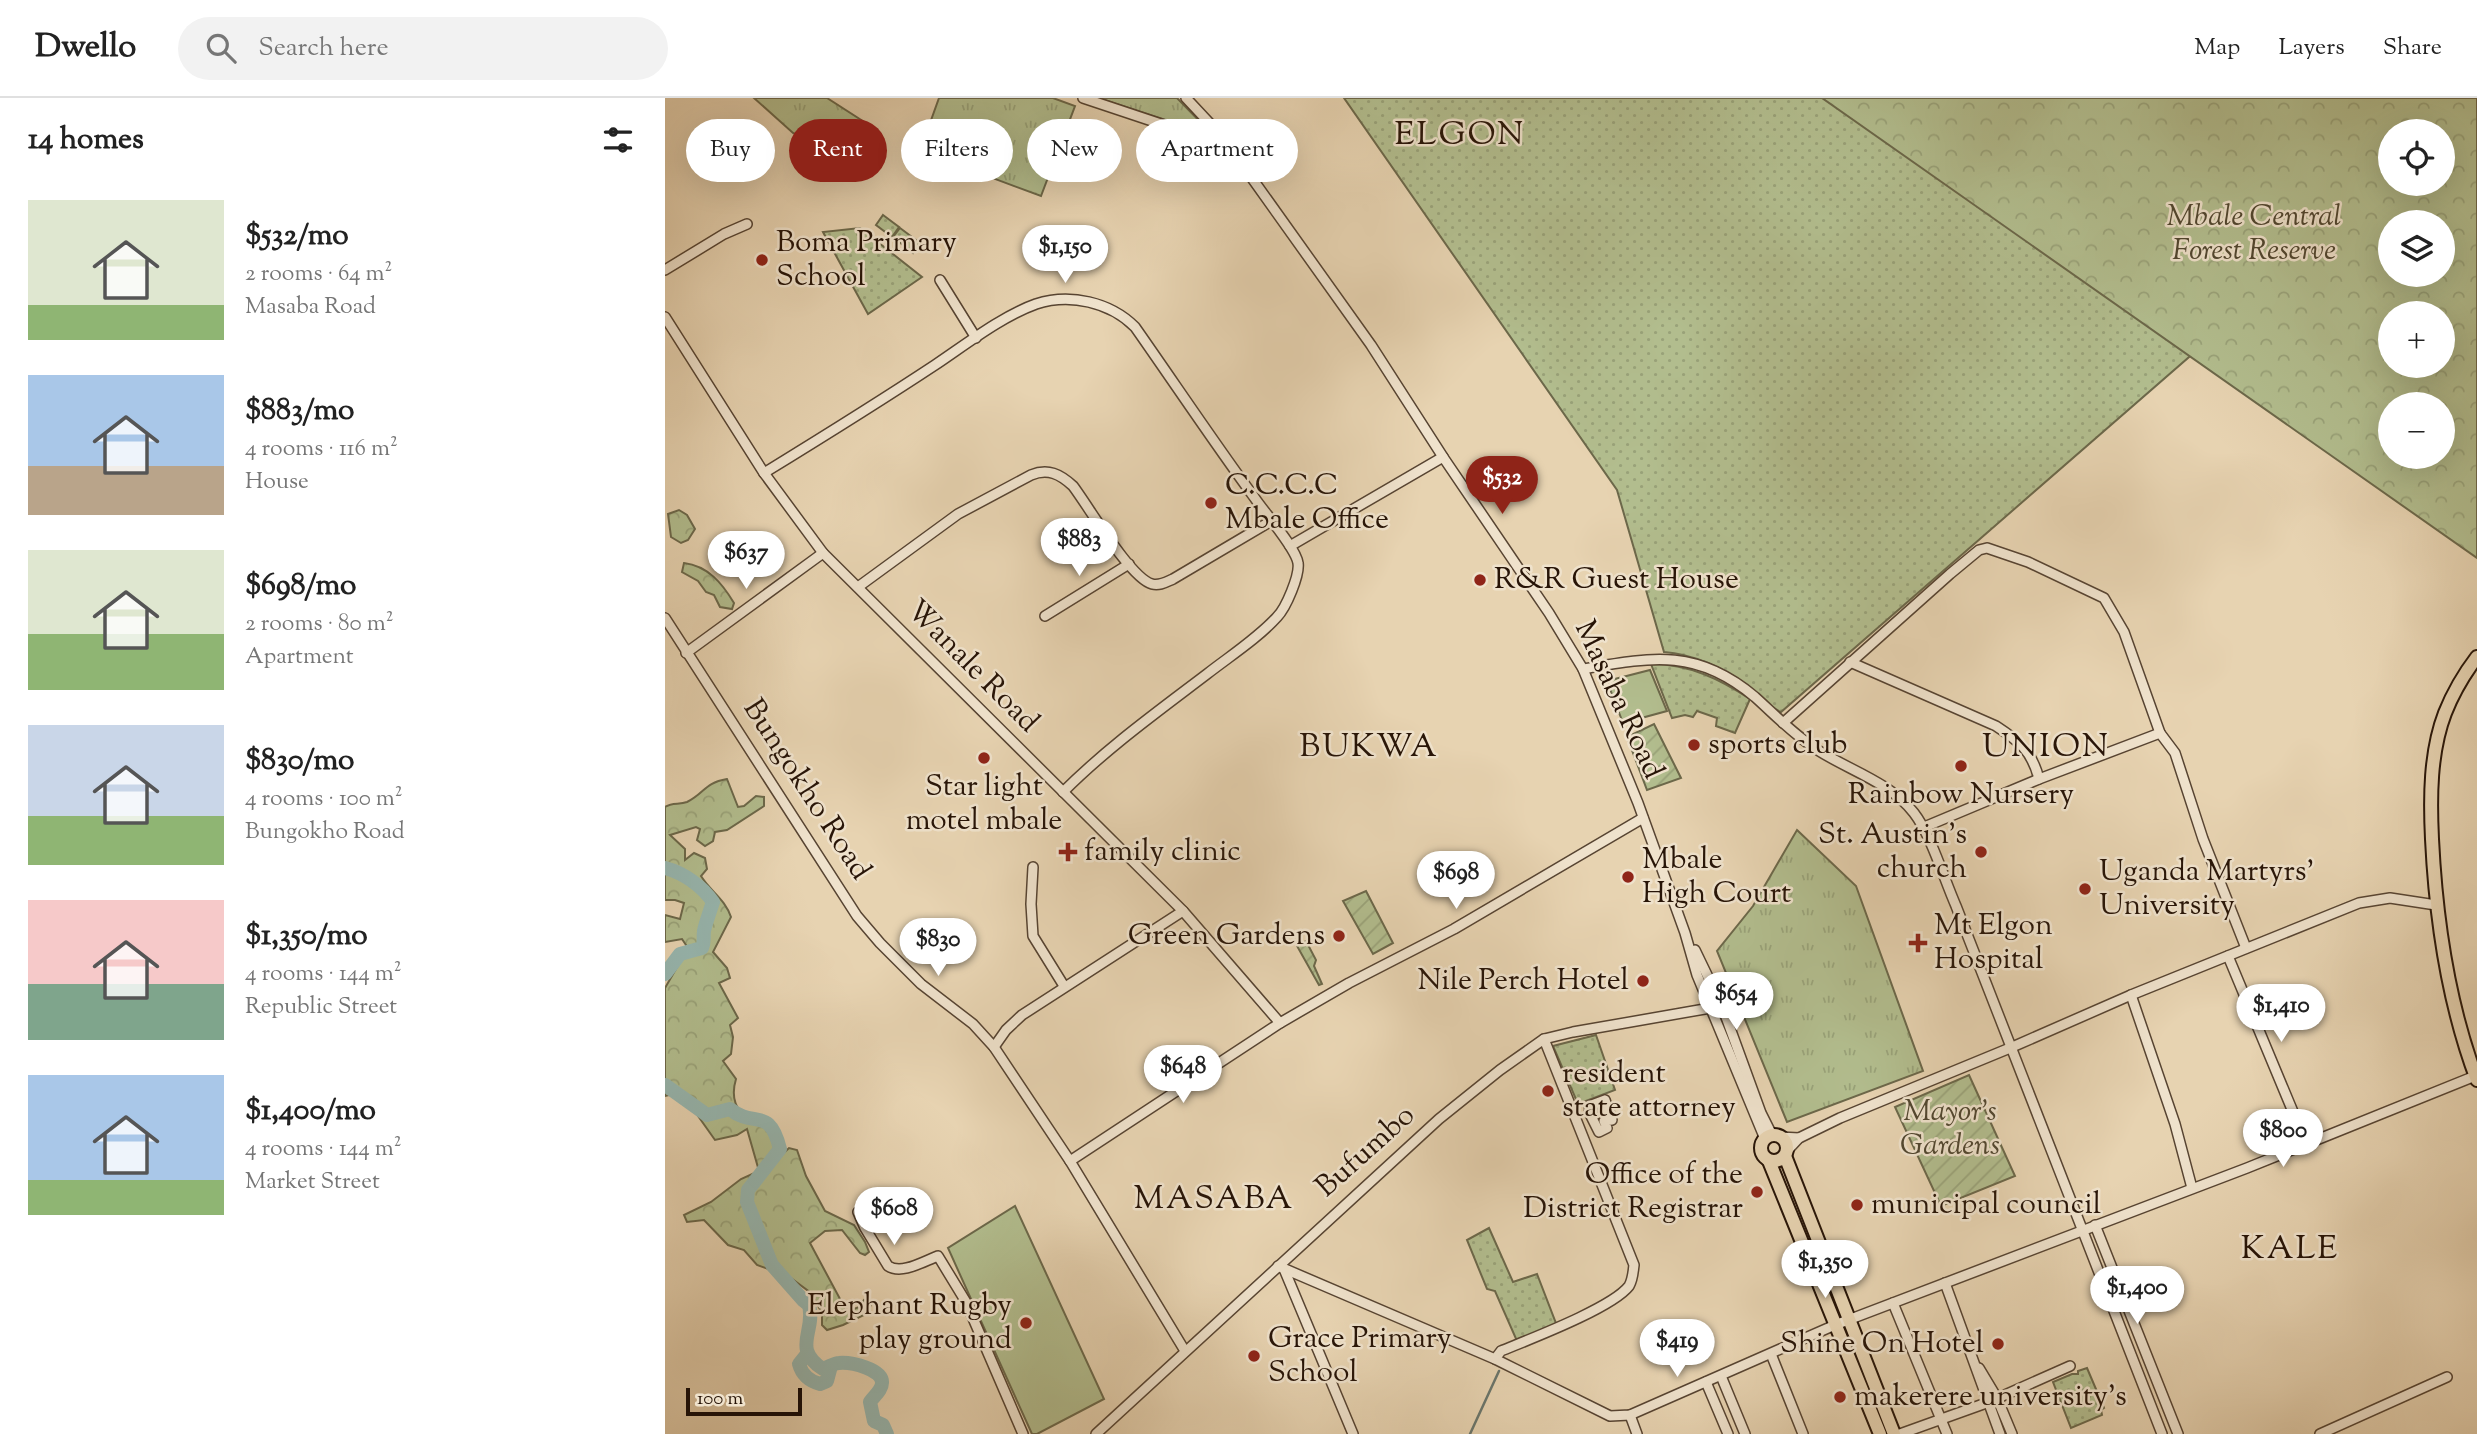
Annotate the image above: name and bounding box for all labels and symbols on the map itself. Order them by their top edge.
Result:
district label: ELGON [1395,112,1525,160]
park label: Mbale Central Forest Reserve [2167,196,2341,273]
place label: Boma Primary School [776,222,957,299]
pin: $1,150 [1008,226,1122,285]
marker: Boma Primary School [754,252,770,268]
pin: $532 [1461,456,1543,516]
place label: C.C.C.C Mbale Office [1225,465,1389,542]
marker: C.C.C.C Mbale Office [1203,495,1219,511]
pin: $883 [1038,518,1120,578]
pin: $637 [705,532,787,591]
place label: R&R Guest House [1494,559,1739,602]
marker: R&R Guest House [1472,572,1488,588]
street label: Wanale Road [896,591,1048,743]
street label: Masaba Road [1562,614,1674,787]
street label: Bungokho Road [731,691,881,889]
district label: BUKWA [1299,724,1439,772]
place label: sports club [1708,724,1847,767]
district label: UNION [1982,724,2110,772]
marker: sports club [1686,737,1702,753]
marker: Star light motel mbale [976,750,992,766]
marker: Rainbow Nursery [1953,758,1969,774]
place label: Star light motel mbale [906,766,1062,843]
place label: Rainbow Nursery [1848,774,2074,817]
place label: St. Austin's church [1818,814,1967,891]
place label: family clinic [1084,831,1241,874]
place label: Mbale High Court [1642,839,1791,916]
marker: family clinic [1058,842,1078,862]
marker: St. Austin's church [1973,844,1989,860]
place label: Uganda Martyrs' University [2099,851,2314,928]
pin: $698 [1415,852,1497,911]
marker: Mbale High Court [1620,869,1636,885]
marker: Uganda Martyrs' University [2077,881,2093,897]
place label: Mt Elgon Hospital [1934,905,2053,982]
place label: Green Gardens [1128,915,1325,958]
pin: $830 [897,918,979,978]
marker: Green Gardens [1331,928,1347,944]
marker: Mt Elgon Hospital [1908,933,1928,953]
place label: Nile Perch Hotel [1418,960,1629,1003]
pin: $654 [1695,972,1777,1032]
marker: Nile Perch Hotel [1635,973,1651,989]
pin: $1,410 [2224,984,2338,1044]
pin: $648 [1142,1046,1224,1105]
place label: resident state attorney [1562,1053,1736,1130]
marker: resident state attorney [1540,1083,1556,1099]
park label: Mayor's Gardens [1900,1091,2000,1168]
street label: Bufumbo [1307,1095,1425,1209]
pin: $800 [2242,1110,2324,1169]
place label: Office of the District Registrar [1523,1154,1743,1231]
district label: MASABA [1134,1176,1294,1224]
marker: Office of the District Registrar [1749,1184,1765,1200]
place label: municipal council [1871,1184,2101,1227]
pin: $608 [853,1188,935,1247]
marker: municipal council [1849,1197,1865,1213]
district label: KALE [2241,1226,2339,1274]
pin: $1,350 [1768,1240,1882,1300]
pin: $1,400 [2080,1266,2194,1326]
place label: Elephant Rugby play ground [807,1285,1012,1362]
marker: Elephant Rugby play ground [1018,1315,1034,1331]
place label: Grace Primary School [1268,1318,1452,1395]
pin: $419 [1636,1320,1718,1379]
place label: Shine On Hotel [1780,1323,1984,1366]
marker: Shine On Hotel [1990,1336,2006,1352]
marker: Grace Primary School [1246,1348,1262,1364]
place label: makerere university's [1854,1376,2127,1419]
scale bar [686,1385,801,1417]
marker: makerere university's [1832,1389,1848,1405]

